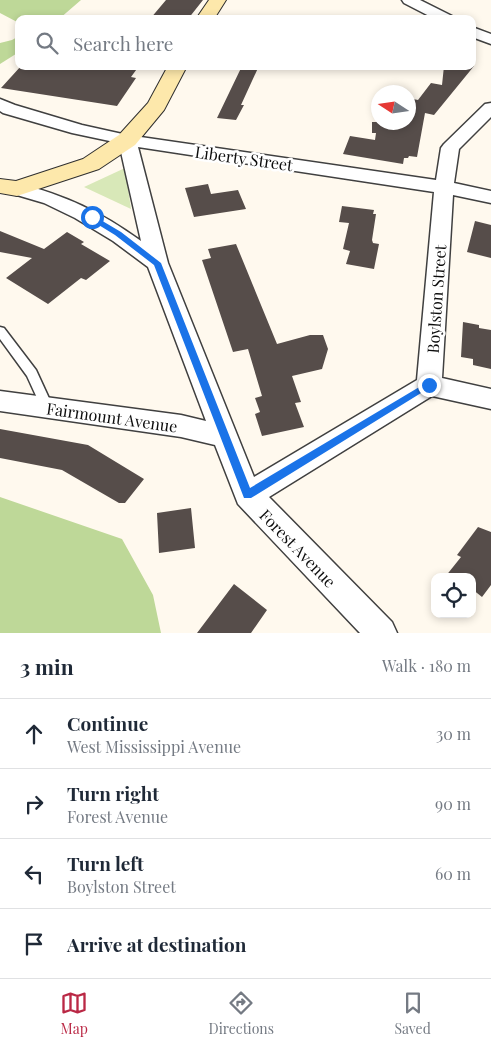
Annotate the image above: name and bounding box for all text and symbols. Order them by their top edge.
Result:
search box [15,15,476,70]
icon: search [33,29,61,57]
text: Search here [73,30,173,56]
north arrow [371,85,416,130]
street label: Liberty Street [194,141,295,175]
route start [81,206,104,229]
street label: Boylston Street [422,244,450,354]
route end [418,374,441,397]
street label: Fairmount Avenue [45,397,179,437]
street label: Forest Avenue [255,504,341,592]
map controls [431,573,476,618]
button: locate [431,573,476,618]
text: 3 min [20,652,74,680]
text: Walk · 180 m [382,655,471,676]
text: Continue [67,710,148,736]
icon: ahead [20,720,48,748]
text: 30 m [436,723,471,744]
text: West Mississippi Avenue [67,736,241,757]
text: Turn right [67,780,159,806]
icon: right [20,790,48,818]
text: 90 m [435,793,471,814]
text: Forest Avenue [67,806,168,827]
text: Turn left [67,850,144,876]
icon: left [20,860,48,888]
text: 60 m [435,863,471,884]
text: Boylston Street [67,876,176,897]
icon: arrive [20,930,48,958]
text: Arrive at destination [67,931,247,957]
tab: Map [60,989,88,1038]
tab: Directions [209,989,274,1038]
tab: Saved [394,989,431,1038]

